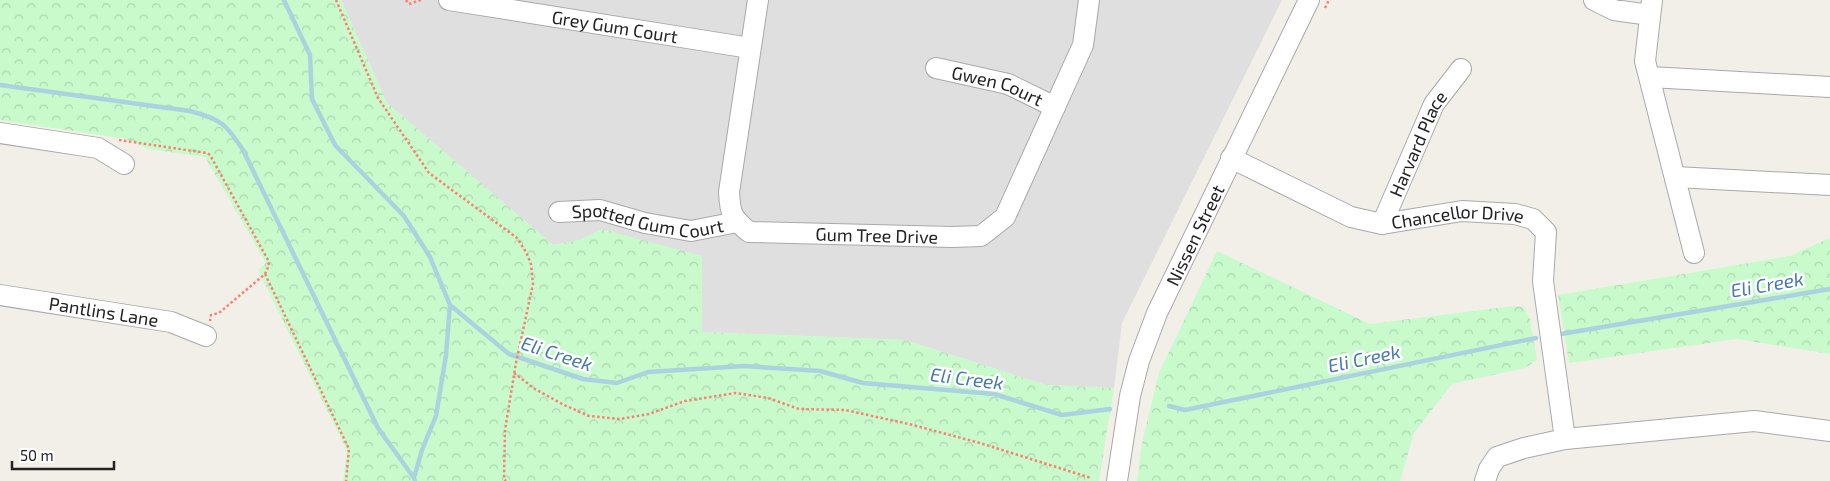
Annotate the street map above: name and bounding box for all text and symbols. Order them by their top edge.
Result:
street label: Grey Gum Court [550,6,680,47]
street label: Gwen Court [950,61,1047,111]
street label: Harvard Place [1384,86,1451,200]
street label: Nissen Street [1161,181,1229,289]
street label: Spotted Gum Court [571,199,725,242]
street label: Chancellor Drive [1390,200,1527,233]
street label: Gum Tree Drive [815,223,938,248]
water label: Eli Creek [1729,266,1805,302]
street label: Pantlins Lane [47,292,160,331]
water label: Eli Creek [518,331,596,375]
water label: Eli Creek [1326,339,1402,377]
water label: Eli Creek [929,362,1005,394]
scale bar [12,438,115,470]
text: 50 m [20,446,54,464]

